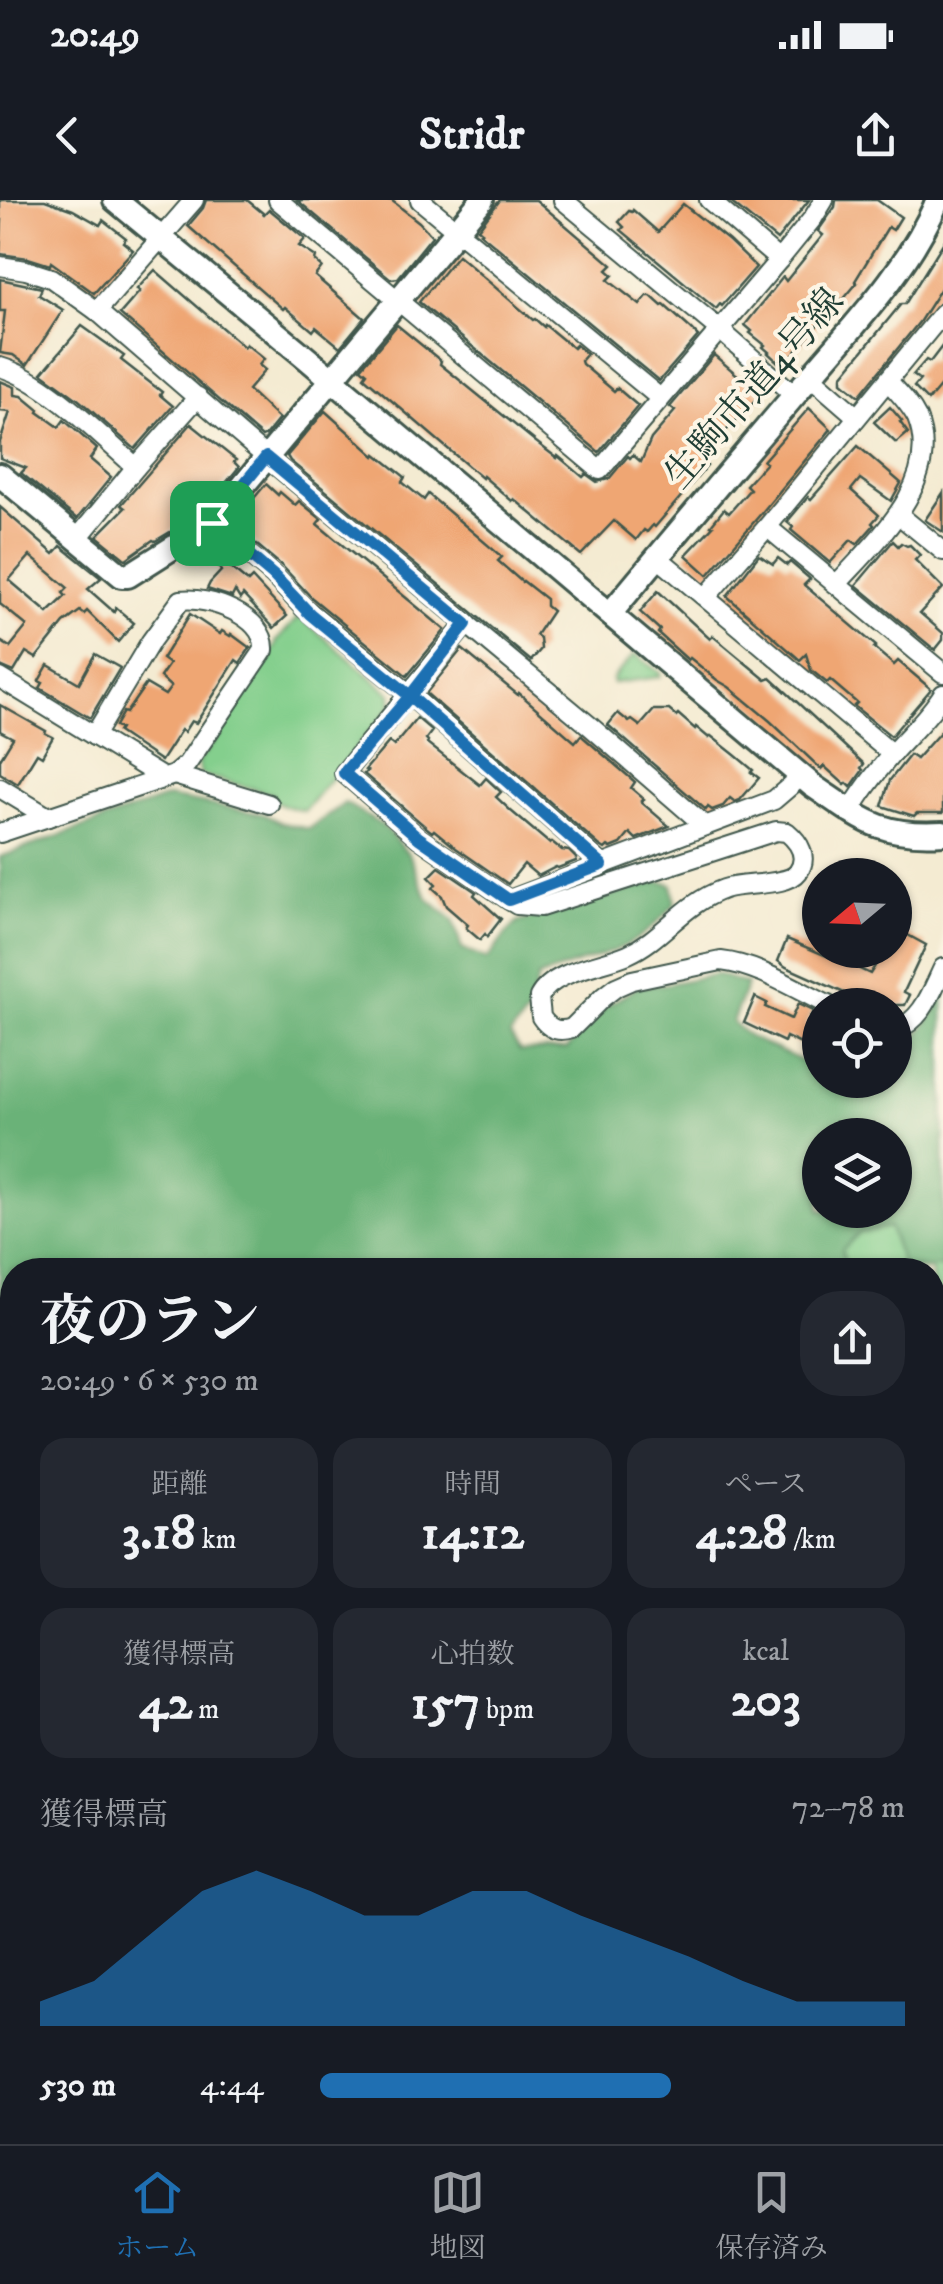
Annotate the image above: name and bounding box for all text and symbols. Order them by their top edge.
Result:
text: 20:49 [50,11,140,59]
text: Stridr [419,107,524,163]
icon: back [40,108,95,163]
icon: share [848,108,903,163]
street label: 生駒市道4号線 [655,279,855,499]
pin [170,481,255,566]
icon: arrive [185,496,240,551]
north arrow [802,858,912,968]
map controls [802,858,912,1228]
button: locate [802,988,912,1098]
button: layers [802,1118,912,1228]
text: 夜のラン [40,1289,260,1358]
button: share [800,1291,905,1396]
text: 20:49 · 6 × 530 m [40,1361,259,1401]
text: 距離 [151,1467,207,1502]
text: 時間 [444,1467,501,1502]
text: ペース [725,1467,807,1502]
text: 3.18 [122,1502,196,1565]
text: 14:12 [421,1502,524,1565]
text: 4:28 [696,1502,787,1565]
text: km [196,1522,237,1557]
text: /km [787,1522,836,1557]
text: kcal [743,1634,789,1669]
text: 獲得標高 [123,1637,235,1672]
text: 心拍数 [430,1637,515,1672]
text: 203 [731,1669,801,1732]
text: 42 [139,1672,192,1735]
text: 157 [411,1672,480,1735]
text: m [192,1692,219,1727]
text: bpm [480,1692,534,1727]
text: 72–78 m [792,1788,905,1828]
text: 獲得標高 [40,1796,168,1836]
text: 530 m [40,2066,116,2106]
text: 4:44 [200,2066,264,2106]
tab: ホーム [115,2165,199,2266]
tab: 地図 [429,2165,486,2266]
tab: 保存済み [716,2165,828,2266]

